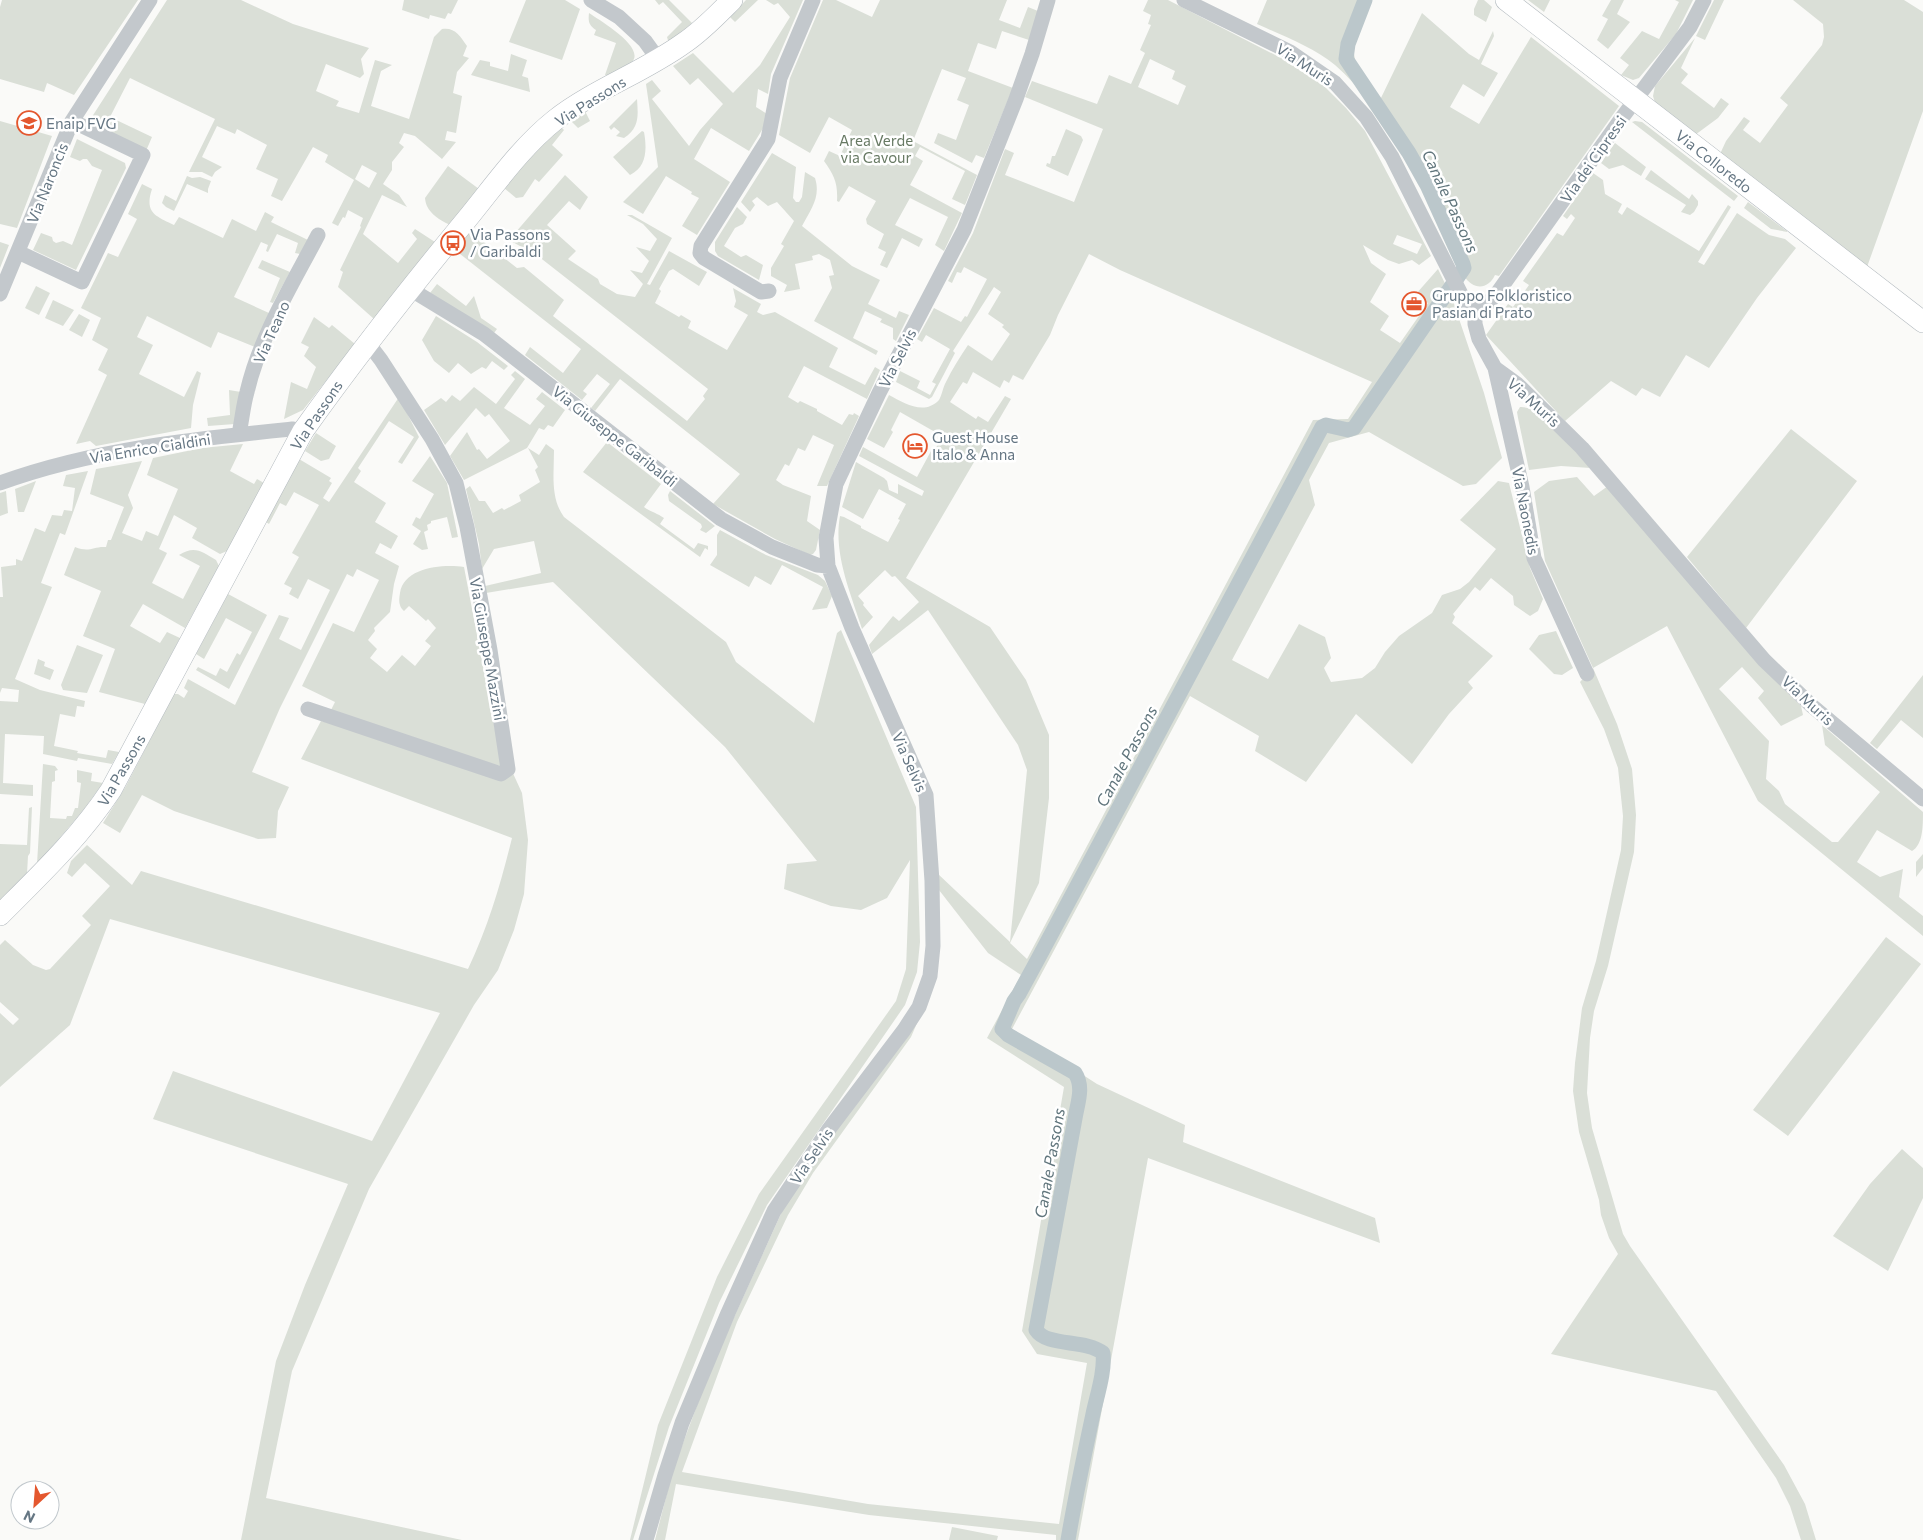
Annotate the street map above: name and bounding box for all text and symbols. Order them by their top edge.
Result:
street label: Via Muris [1273,39,1337,89]
street label: Via Passons [551,72,629,130]
school or university icon: Enaip FVG [16,110,42,136]
street label: Via dei Cipressi [1556,112,1630,206]
place label: Enaip FVG [46,114,117,132]
street label: Via Colloredo [1672,126,1756,196]
park label: Area Verde via Cavour [839,131,913,166]
street label: Via Naroncis [23,140,71,226]
water label: Canale Passons [1419,147,1483,255]
place label: Via Passons / Garibaldi [470,225,550,260]
bus stop icon: Via Passons / Garibaldi [440,230,466,256]
place label: Gruppo Folkloristico Pasian di Prato [1432,286,1572,321]
office icon: Gruppo Folkloristico Pasian di Prato [1401,291,1427,317]
street label: Via Teano [249,298,293,366]
street label: Via Selvis [875,325,920,390]
street label: Via Muris [1504,374,1564,430]
street label: Via Passons [286,377,346,453]
street label: Via Giuseppe Garibaldi [549,382,681,490]
place label: Guest House Italo & Anna [932,428,1018,463]
street label: Via Enrico Cialdini [88,430,212,466]
hotel icon: Guest House Italo & Anna [902,433,928,459]
street label: Via Naonedis [1509,466,1543,556]
street label: Via Giuseppe Mazzini [467,576,509,722]
street label: Via Muris [1778,672,1838,729]
water label: Canale Passons [1091,702,1161,810]
street label: Via Selvis [889,729,931,795]
street label: Via Passons [93,731,149,809]
water label: Canale Passons [1030,1107,1068,1219]
street label: Via Selvis [786,1124,836,1187]
north arrow [10,1480,60,1530]
text: N [21,1507,38,1527]

